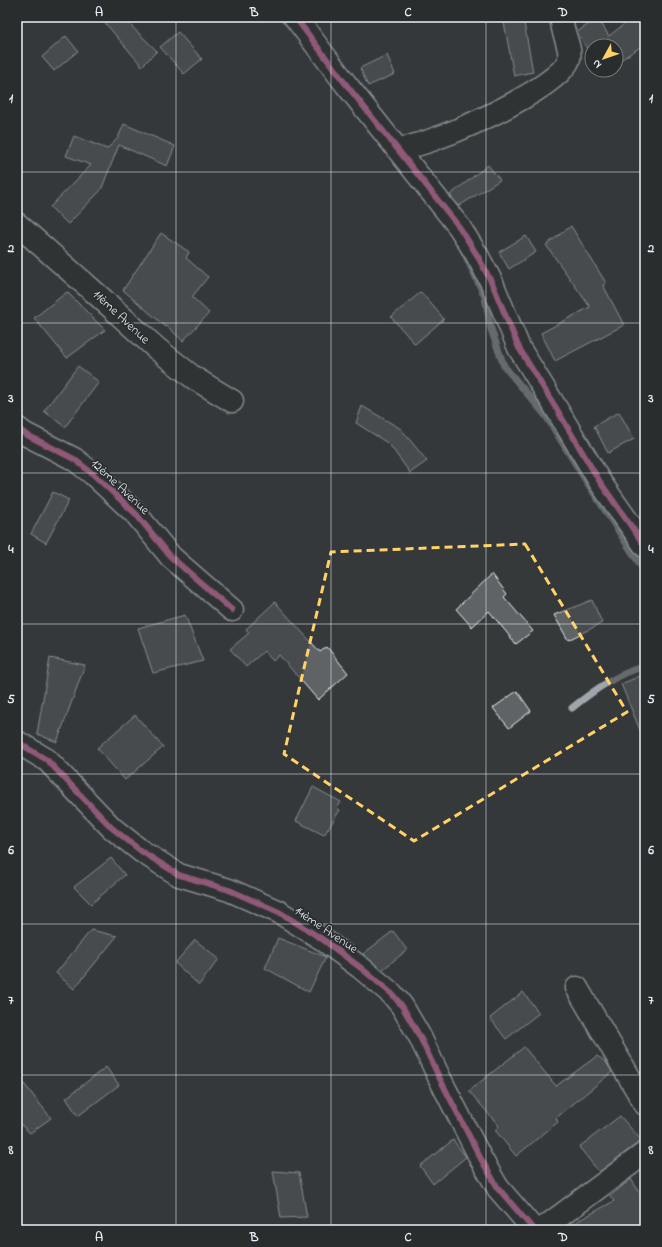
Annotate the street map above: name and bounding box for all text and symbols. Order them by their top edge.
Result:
text: A [95,3,103,22]
text: B [249,3,259,22]
text: C [404,3,412,22]
text: D [557,3,568,22]
north arrow [584,38,624,78]
text: N [589,56,606,72]
text: 1 [9,89,14,108]
text: 1 [649,89,654,108]
text: 2 [7,239,15,258]
text: 2 [647,239,655,258]
street label: 11ème Avenue [88,285,154,349]
text: 3 [7,389,14,408]
text: 3 [647,389,654,408]
street label: 12ème Avenue [86,455,154,519]
text: 4 [7,540,14,559]
text: 4 [647,540,654,559]
text: 5 [7,690,15,709]
text: 5 [647,690,655,709]
text: 6 [7,841,14,860]
text: 6 [647,841,654,860]
street label: 14ème Avenue [290,902,362,958]
text: 7 [8,991,14,1010]
text: 7 [648,991,654,1010]
text: 8 [8,1141,14,1160]
text: 8 [648,1141,654,1160]
text: A [95,1228,103,1247]
text: B [249,1228,259,1247]
text: C [404,1228,412,1247]
text: D [557,1228,568,1247]

